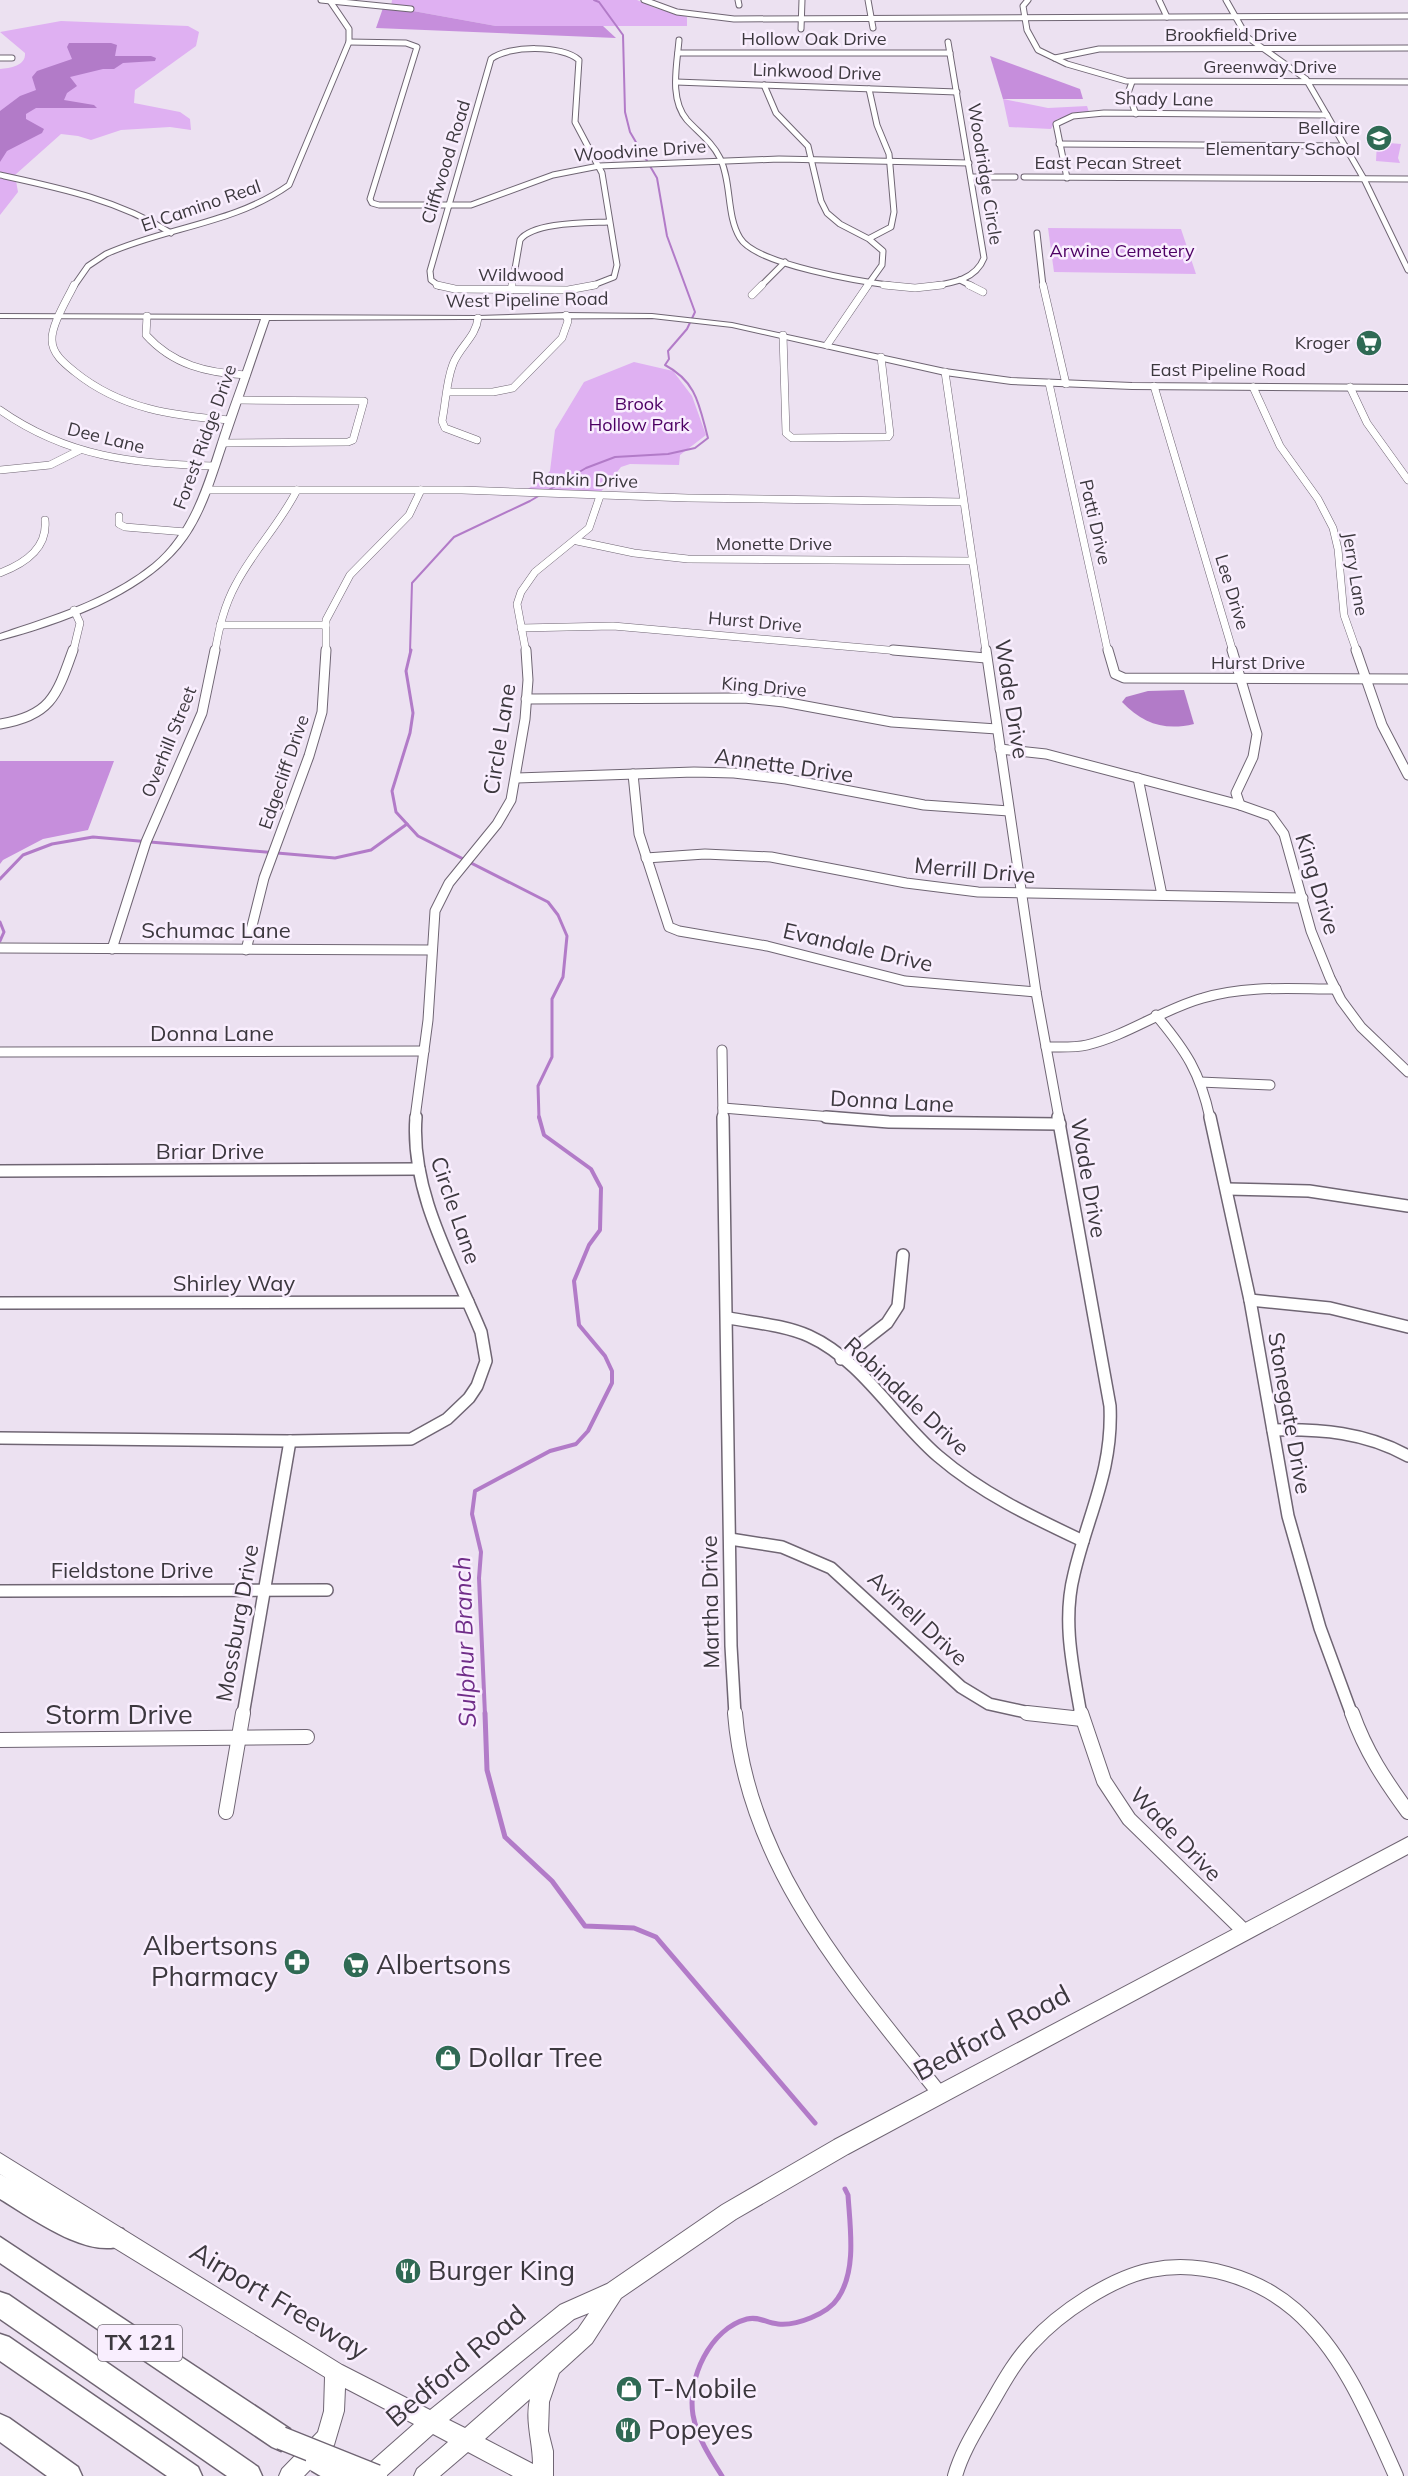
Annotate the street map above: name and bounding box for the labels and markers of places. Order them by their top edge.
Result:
place label: Bellaire Elementary School [1205,116,1360,160]
school or university icon: Bellaire Elementary School [1364,123,1394,153]
supermarket icon: Kroger [1354,328,1384,358]
place label: Kroger [1295,331,1350,354]
place label: Albertsons Pharmacy [143,1928,279,1993]
pharmacy icon: Albertsons Pharmacy [282,1947,312,1977]
place label: Albertsons [376,1947,511,1981]
supermarket icon: Albertsons [341,1950,371,1980]
place label: Dollar Tree [468,2040,603,2074]
shop icon: Dollar Tree [433,2043,463,2073]
place label: Burger King [428,2253,575,2287]
restaurant icon: Burger King [393,2256,423,2286]
place label: T-Mobile [648,2371,757,2405]
shop icon: T-Mobile [614,2374,644,2404]
place label: Popeyes [648,2412,753,2446]
restaurant icon: Popeyes [613,2415,643,2445]

